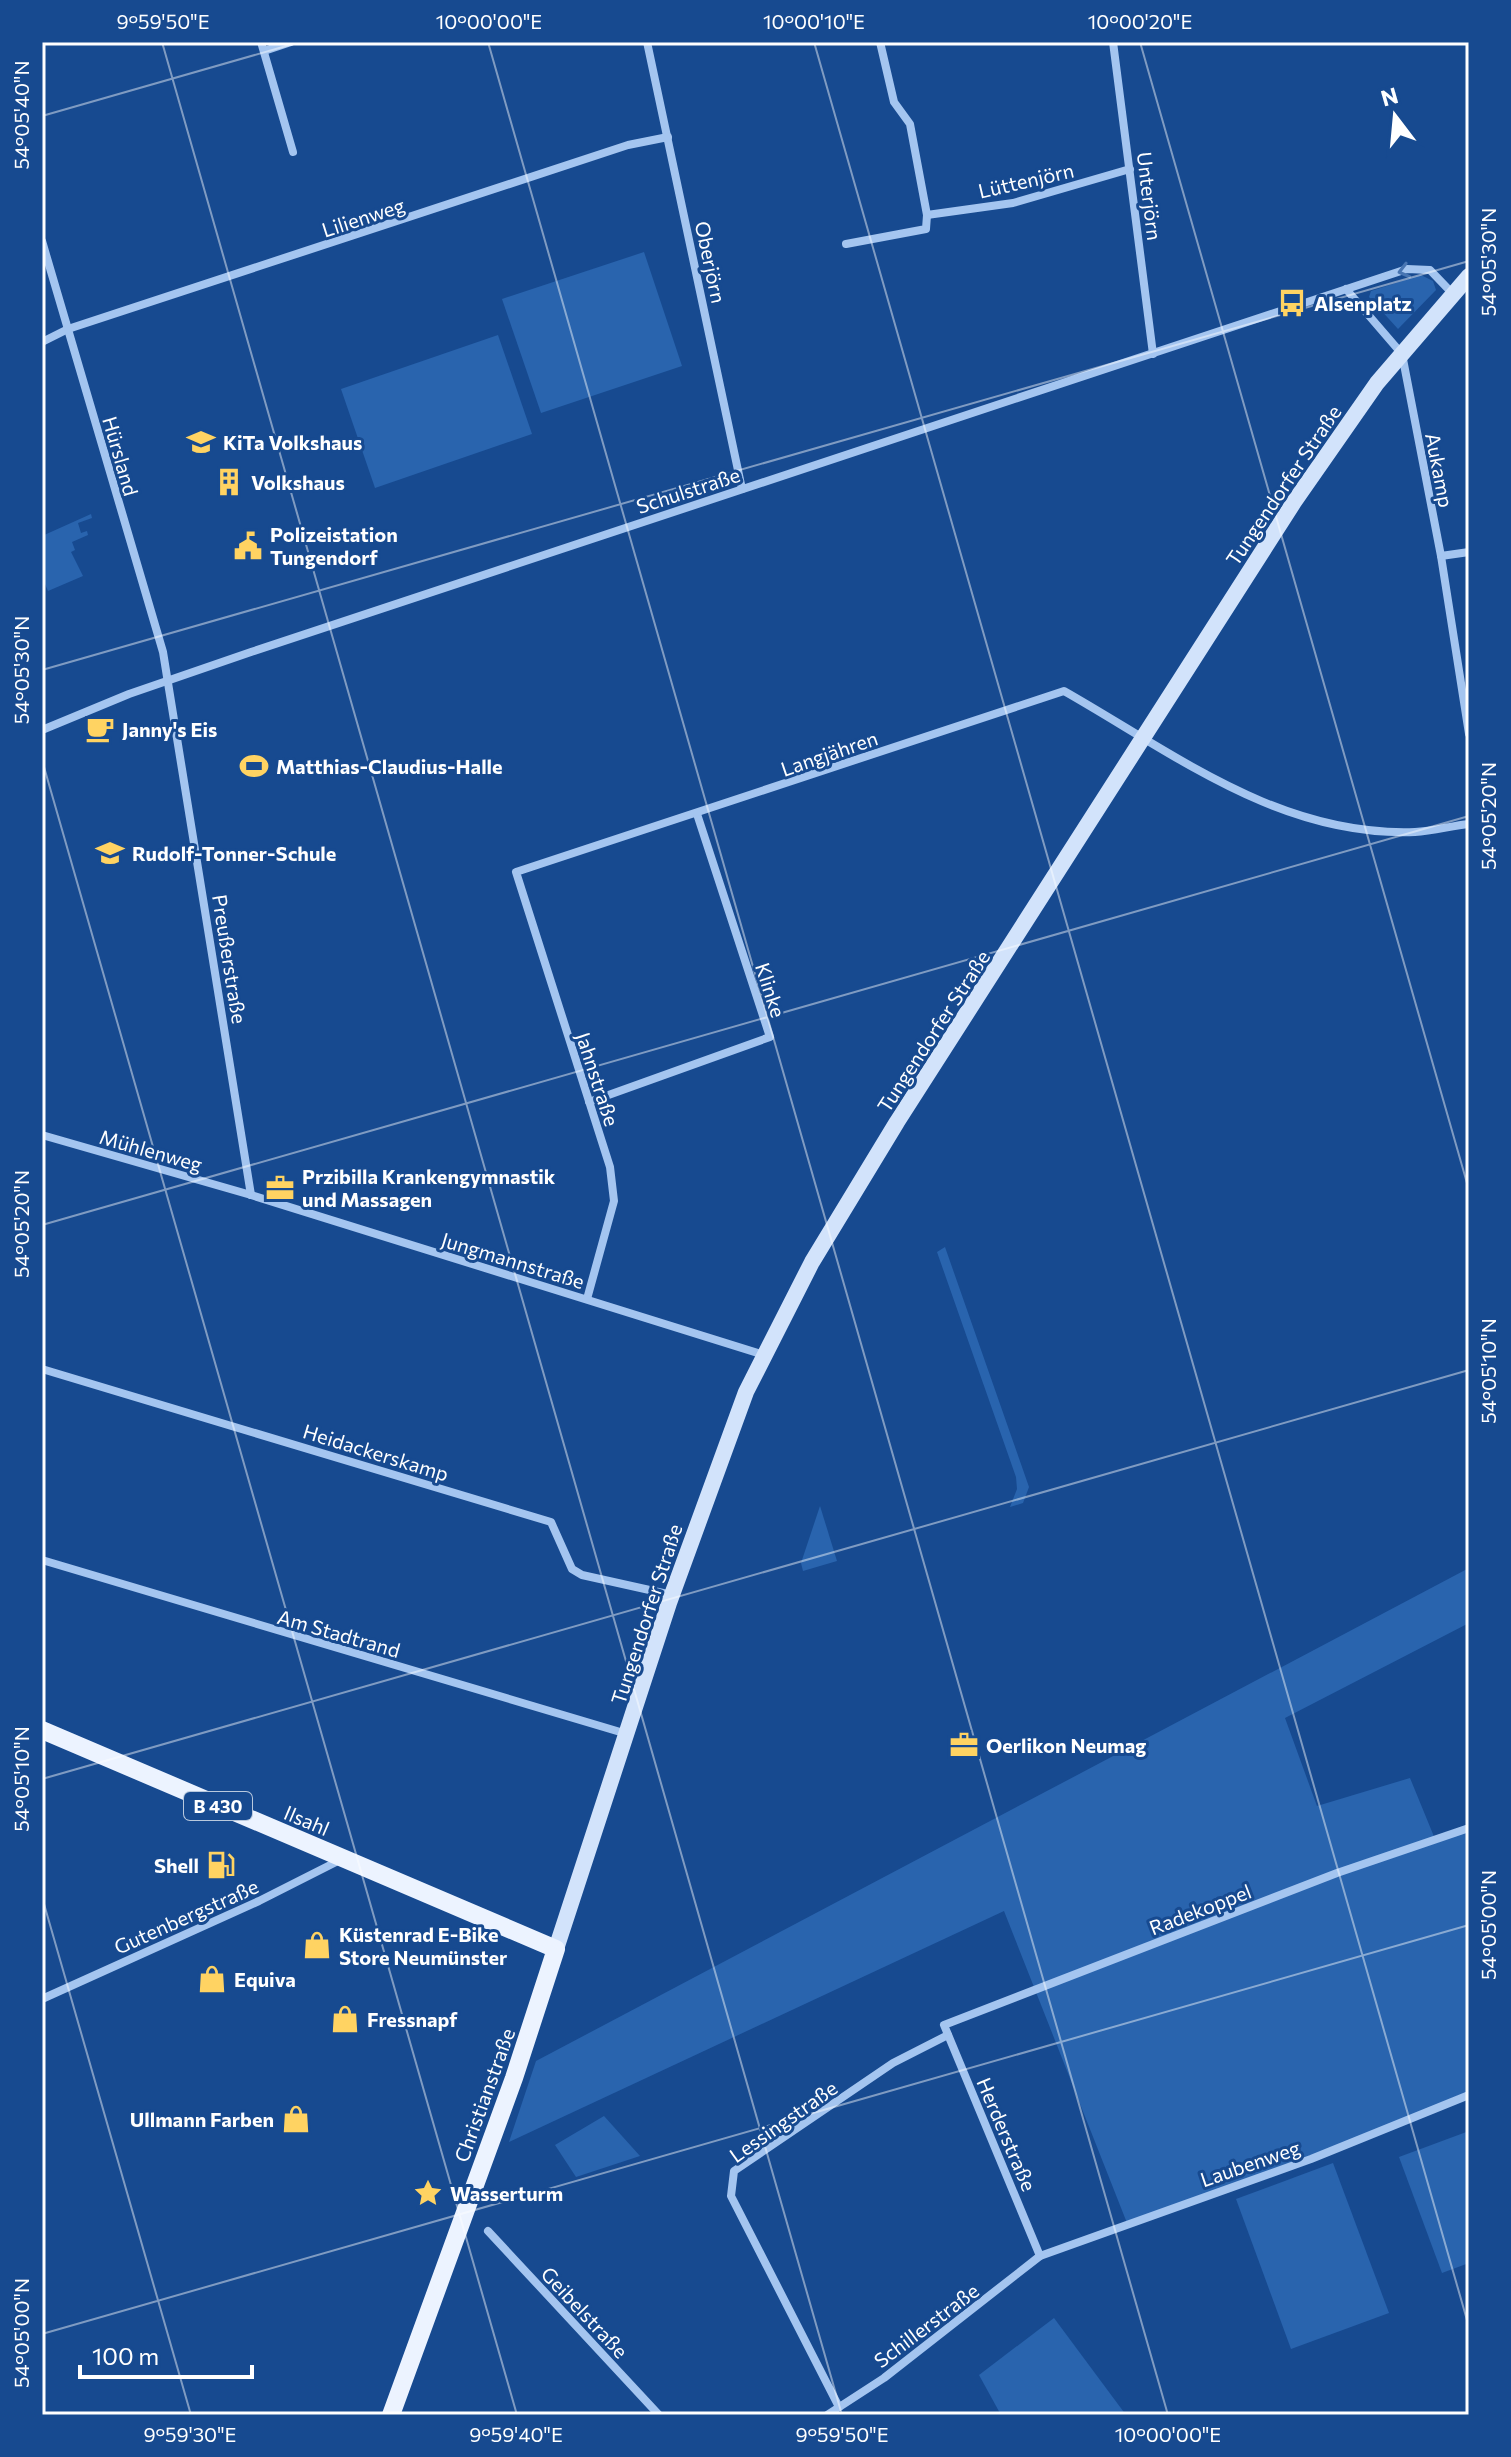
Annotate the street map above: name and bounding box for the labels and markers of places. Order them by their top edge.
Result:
bus stop icon: Alsenplatz [1277,288,1307,318]
place label: Alsenplatz [1314,291,1412,315]
school or university icon: KiTa Volkshaus [186,427,216,457]
place label: KiTa Volkshaus [223,430,362,454]
building icon: Volkshaus [214,467,244,497]
place label: Volkshaus [251,470,345,494]
place label: Polizeistation Tungendorf [270,522,398,569]
public building icon: Polizeistation Tungendorf [233,531,263,561]
cafe icon: Janny's Eis [85,714,115,744]
place label: Janny's Eis [122,717,217,741]
sports icon: Matthias-Claudius-Halle [239,751,269,781]
place label: Matthias-Claudius-Halle [276,754,503,778]
school or university icon: Rudolf-Tonner-Schule [95,838,125,868]
place label: Rudolf-Tonner-Schule [132,841,336,865]
place label: Przibilla Krankengymnastik und Massagen [302,1164,556,1211]
office icon: Przibilla Krankengymnastik und Massagen [265,1173,295,1203]
office icon: Oerlikon Neumag [949,1730,979,1760]
place label: Oerlikon Neumag [986,1733,1146,1757]
fuel station icon: Shell [206,1850,236,1880]
place label: Shell [154,1853,199,1877]
place label: Küstenrad E-Bike Store Neumünster [339,1922,507,1969]
shop icon: Küstenrad E-Bike Store Neumünster [302,1930,332,1960]
shop icon: Equiva [197,1964,227,1994]
place label: Equiva [234,1967,296,1991]
shop icon: Fressnapf [330,2004,360,2034]
place label: Fressnapf [367,2007,458,2031]
shop icon: Ullmann Farben [281,2104,311,2134]
place label: Ullmann Farben [130,2107,274,2131]
place icon: Wasserturm [413,2178,443,2208]
place label: Wasserturm [450,2181,563,2205]

